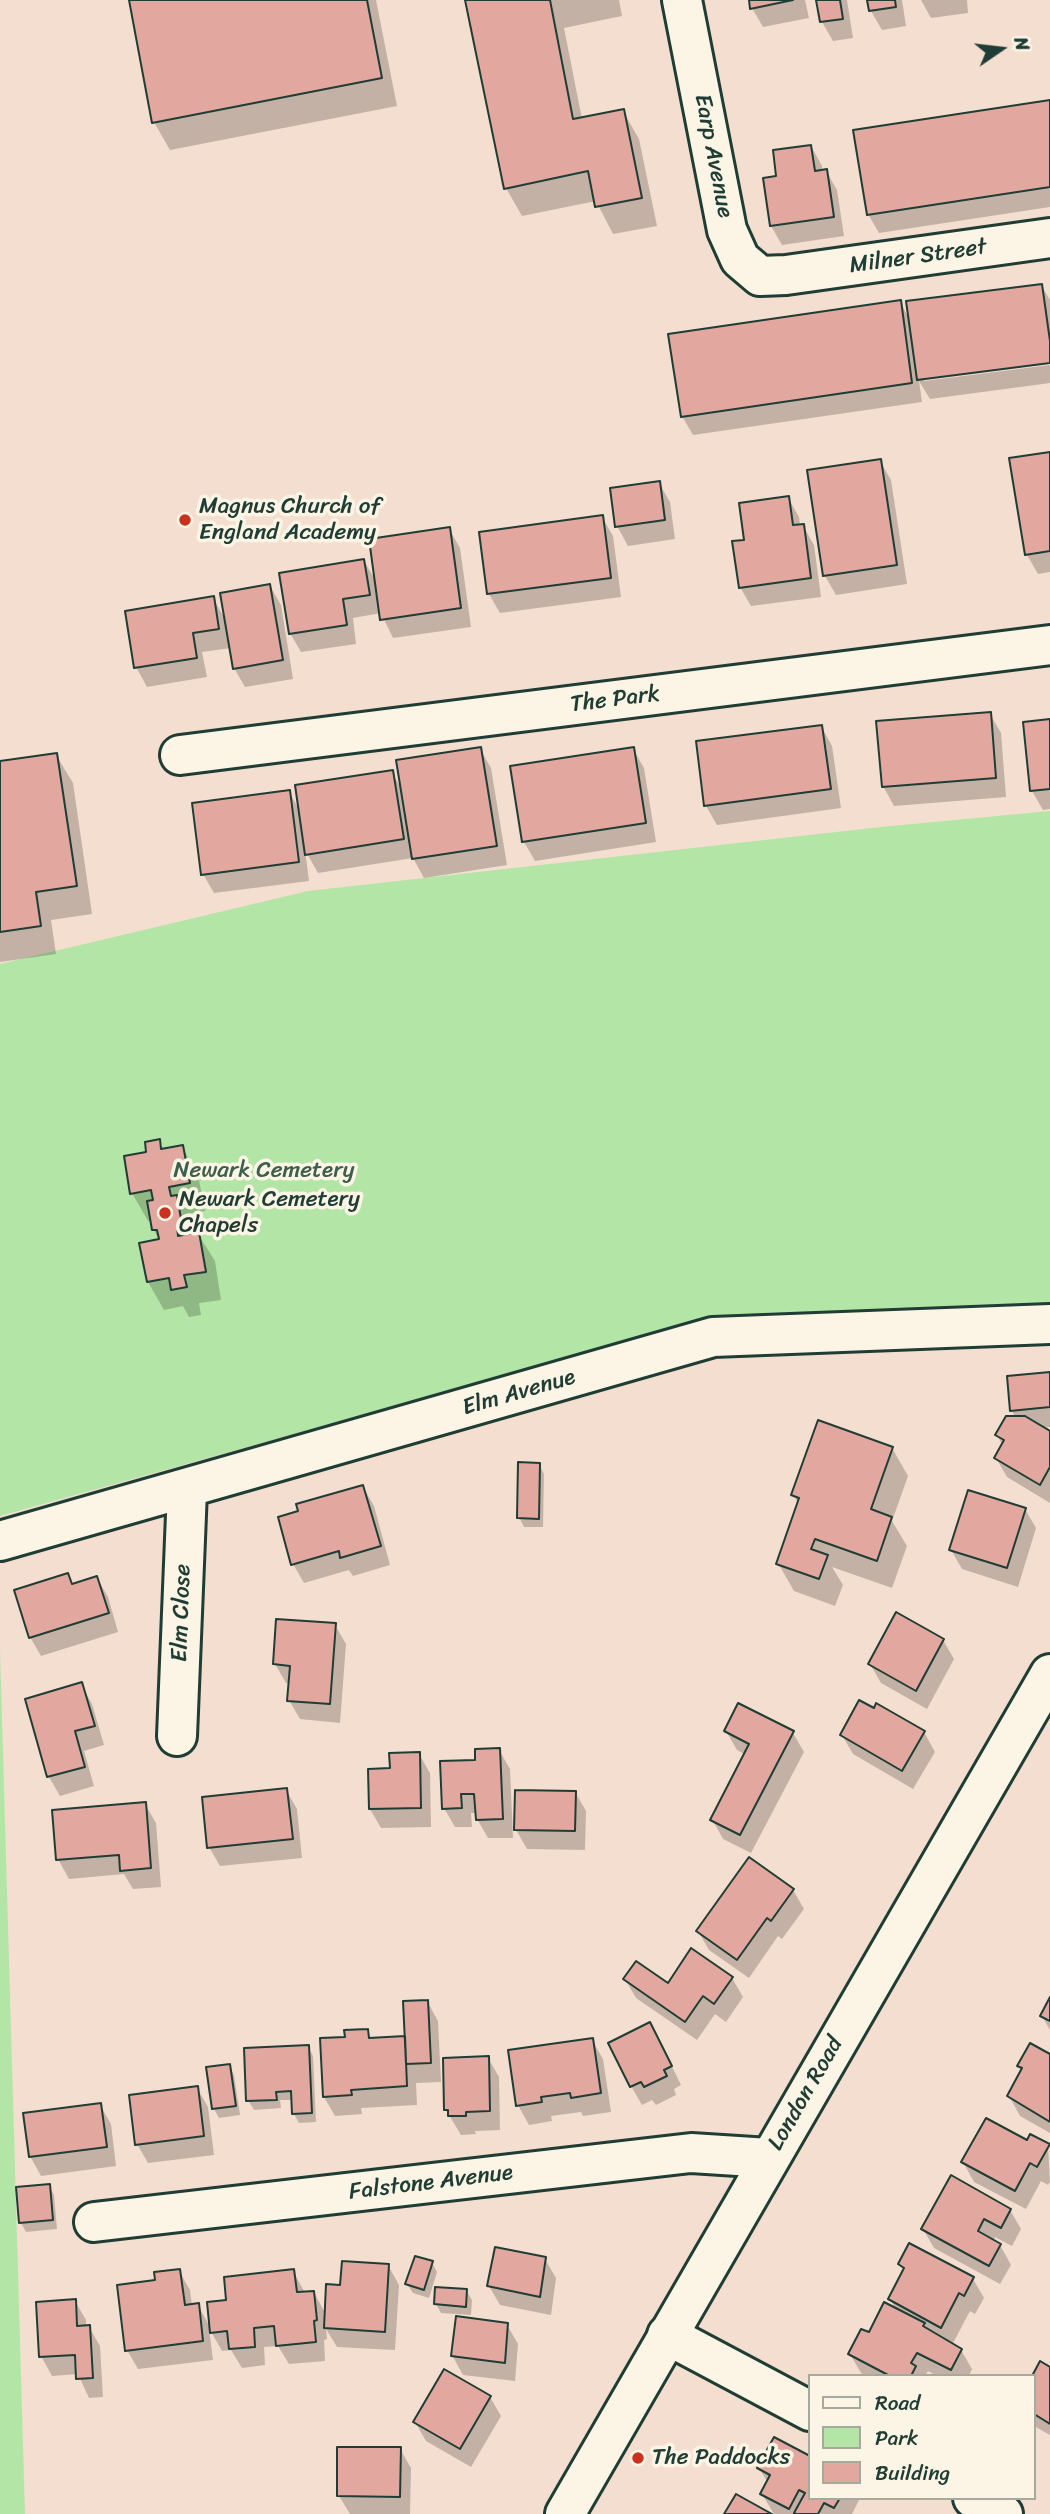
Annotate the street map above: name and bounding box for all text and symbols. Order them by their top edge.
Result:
north arrow [966,14,1036,84]
text: N [1004,33,1039,54]
street label: Earp Avenue [688,92,738,220]
street label: Milner Street [848,234,988,280]
place label: Magnus Church of England Academy [199,493,381,547]
marker: Magnus Church of England Academy [177,512,193,528]
street label: The Park [569,681,661,719]
park label: Newark Cemetery [174,1157,354,1185]
place label: Newark Cemetery Chapels [179,1186,360,1240]
marker: Newark Cemetery Chapels [157,1205,173,1221]
street label: Elm Avenue [459,1364,579,1422]
street label: Elm Close [166,1564,198,1662]
street label: London Road [762,2032,850,2156]
street label: Falstone Avenue [347,2159,515,2207]
legend [808,2374,1036,2500]
text: Road [875,2384,920,2422]
text: Park [875,2419,918,2457]
place label: The Paddocks [652,2444,790,2472]
marker: The Paddocks [630,2450,646,2466]
text: Building [875,2454,950,2492]

